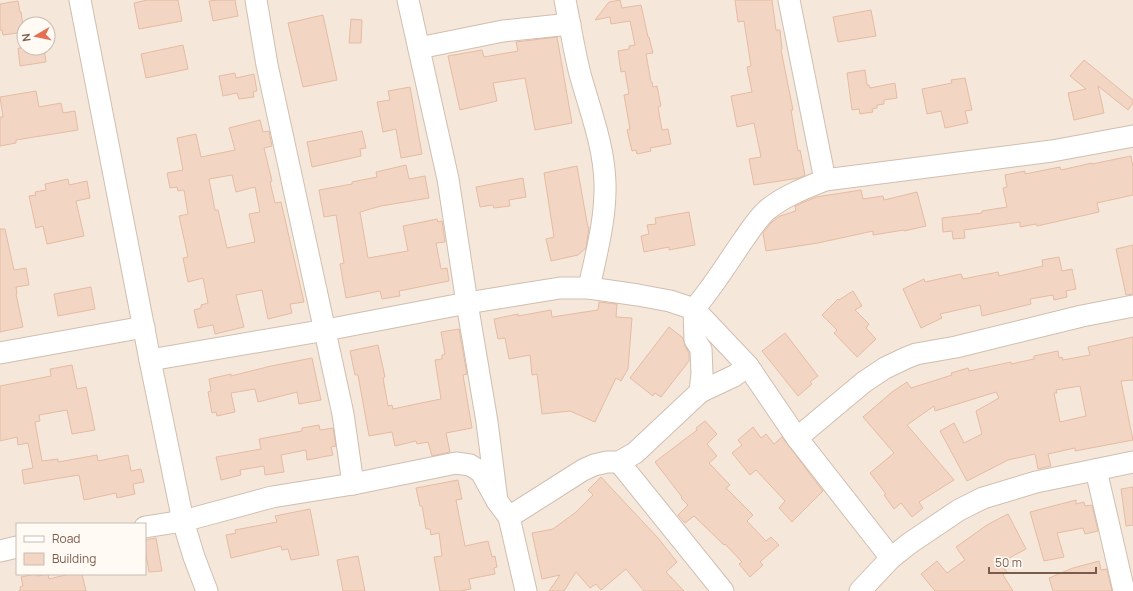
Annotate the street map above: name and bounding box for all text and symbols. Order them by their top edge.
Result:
north arrow [16,16,56,56]
text: N [18,32,34,43]
legend [16,523,146,575]
text: Road [52,530,80,547]
scale bar [989,549,1096,575]
text: Building [52,550,96,567]
text: 50 m [995,554,1022,571]

